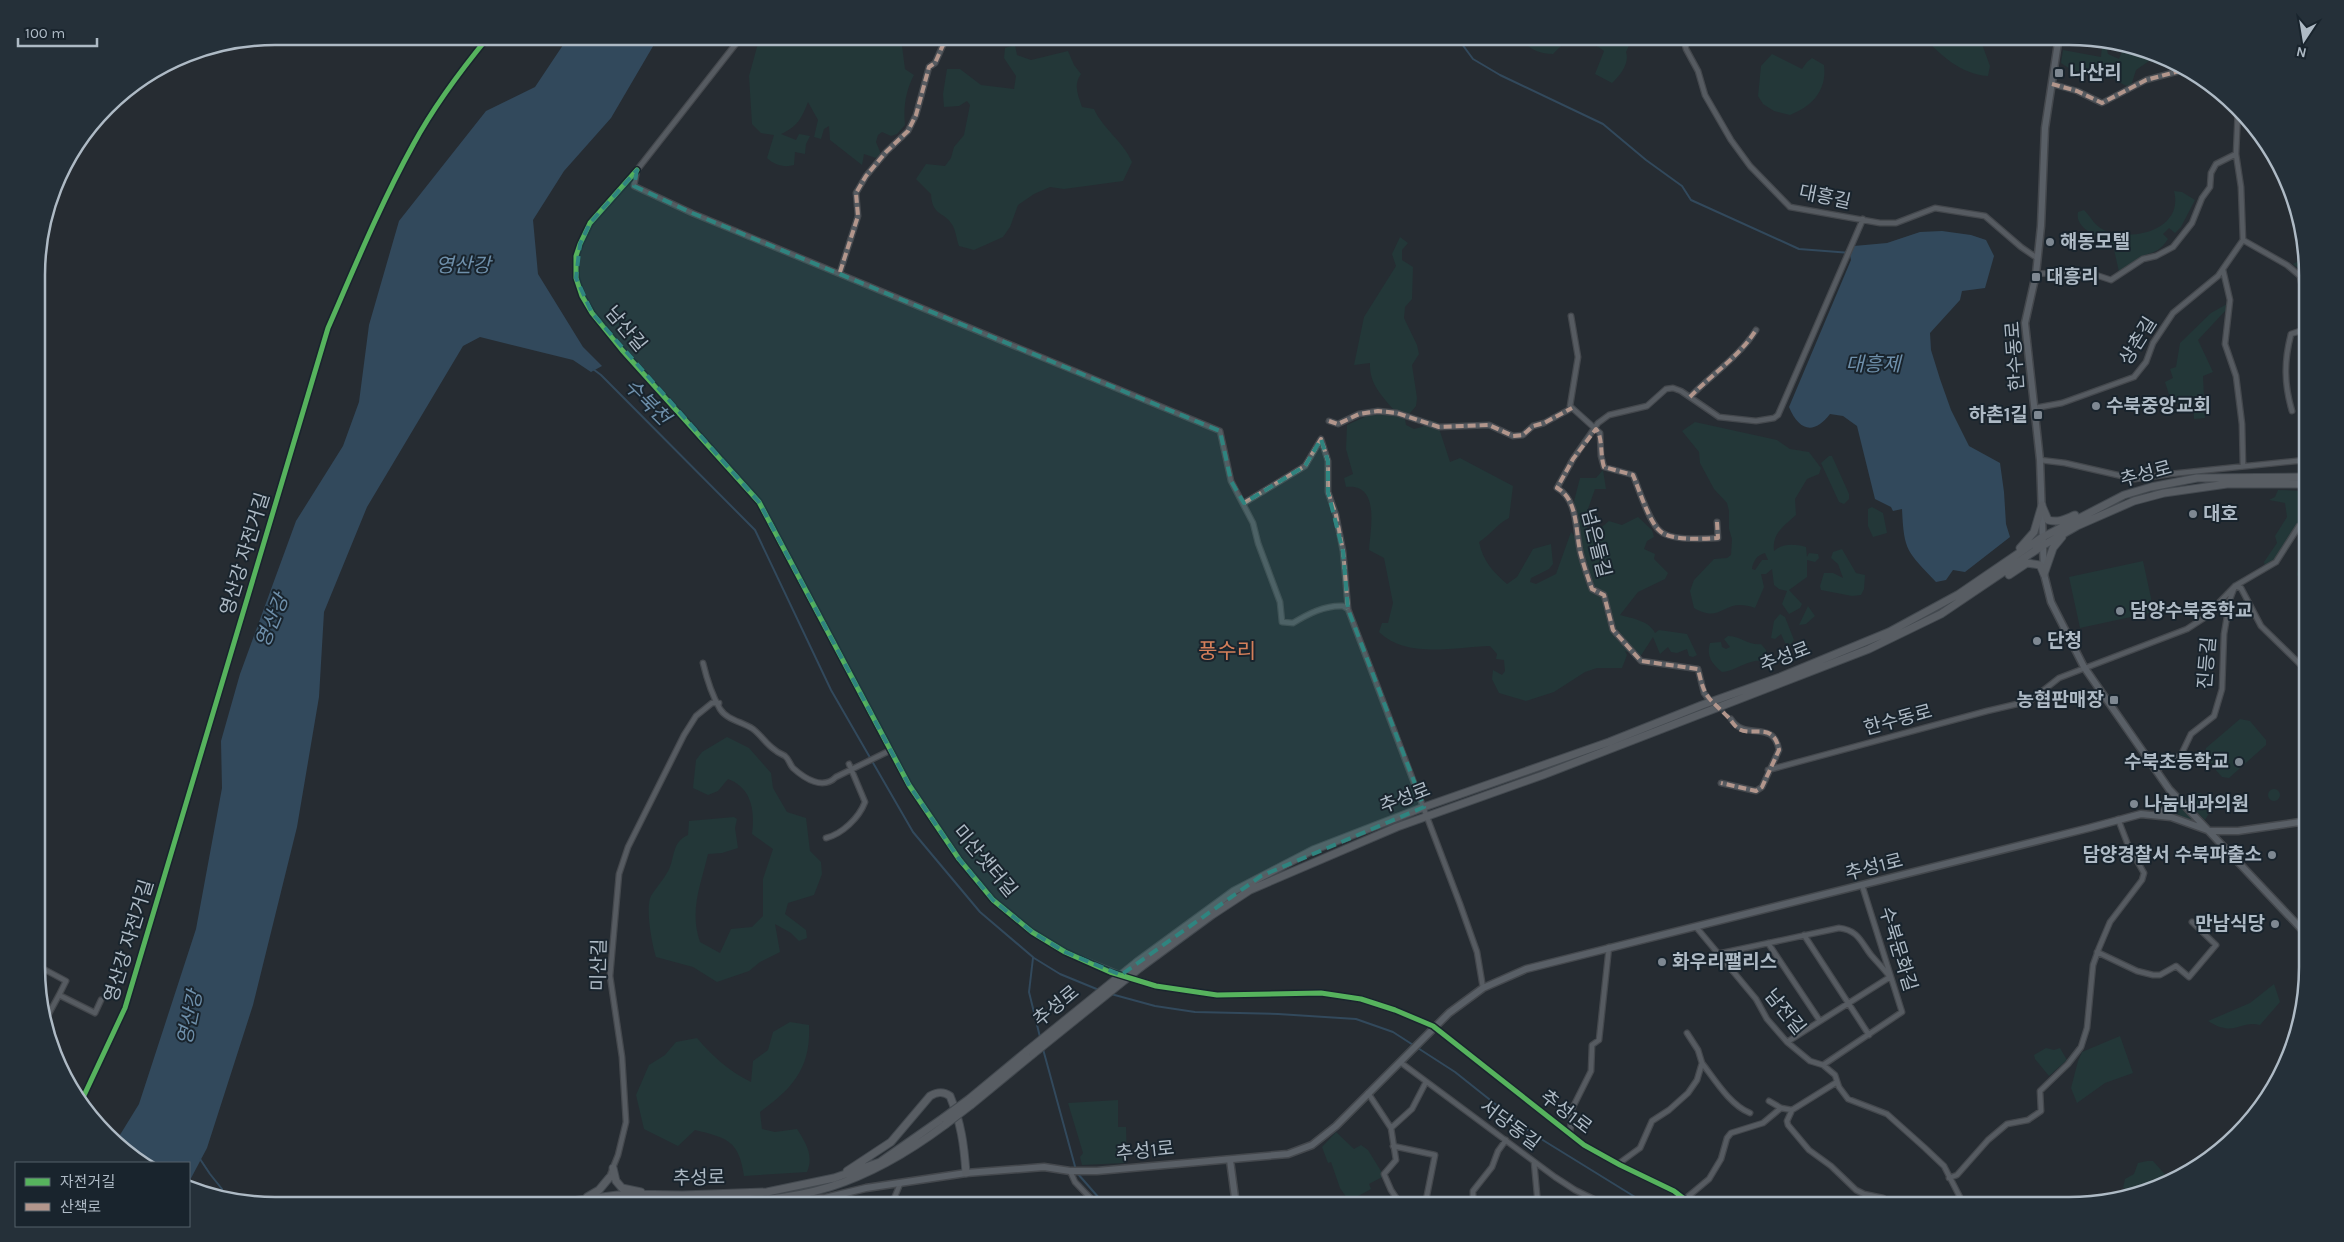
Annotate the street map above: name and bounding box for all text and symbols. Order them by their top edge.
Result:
scale bar [18,15,96,47]
north arrow [2279,15,2329,65]
text: 100 m [25,24,65,42]
text: N [2295,43,2308,62]
place label: 나산리 [2069,62,2121,84]
marker: 나산리 [2053,67,2065,79]
street label: 대흥길 [1797,181,1853,213]
place label: 해동모텔 [2060,231,2130,253]
marker: 해동모텔 [2044,236,2056,248]
water label: 영산강 [435,254,493,277]
place label: 대흥리 [2046,266,2098,288]
marker: 대흥리 [2030,271,2042,283]
street label: 남산길 [601,302,651,356]
street label: 상촌길 [2115,313,2161,369]
street label: 한수동로 [2002,320,2028,392]
water label: 대흥제 [1845,353,1903,376]
water label: 수북천 [619,374,676,431]
place label: 수북중앙교회 [2106,395,2211,417]
marker: 수북중앙교회 [2090,400,2102,412]
place label: 하촌1길 [1969,404,2028,426]
marker: 하촌1길 [2032,409,2044,421]
street label: 추성로 [2118,457,2174,491]
street label: 영산강 자전거길 [216,490,274,618]
place label: 대호 [2203,503,2238,525]
street label: 넘은들길 [1577,506,1615,580]
marker: 대호 [2187,508,2199,520]
water label: 영산강 [251,589,294,651]
place label: 담양수북중학교 [2130,600,2252,622]
marker: 담양수북중학교 [2114,605,2126,617]
place label: 단청 [2047,630,2082,652]
marker: 단청 [2031,635,2043,647]
street label: 진등길 [2194,636,2220,690]
street label: 추성로 [1757,637,1813,677]
district label: 풍수리 [1198,639,1256,663]
place label: 농협판매장 [2017,689,2104,711]
marker: 농협판매장 [2108,694,2120,706]
street label: 한수동로 [1861,700,1935,740]
place label: 수북초등학교 [2124,751,2229,773]
marker: 수북초등학교 [2233,756,2245,768]
street label: 추성로 [1377,778,1433,818]
place label: 나눔내과의원 [2144,793,2249,815]
marker: 나눔내과의원 [2128,798,2140,810]
street label: 미산샛터길 [948,820,1022,902]
place label: 담양경찰서 수북파출소 [2082,844,2262,866]
street label: 추성1로 [1843,849,1905,885]
marker: 담양경찰서 수북파출소 [2266,849,2278,861]
street label: 영산강 자전거길 [100,877,158,1005]
street label: 수북문화길 [1875,904,1921,994]
place label: 만남식당 [2195,913,2266,935]
marker: 만남식당 [2269,918,2281,930]
street label: 미산길 [588,939,610,991]
place label: 화우리팰리스 [1672,951,1777,973]
marker: 화우리팰리스 [1656,956,1668,968]
street label: 추성로 [1029,981,1083,1031]
street label: 남전길 [1760,985,1810,1039]
water label: 영산강 [173,986,208,1047]
street label: 추성1로 [1536,1086,1596,1138]
street label: 서당동길 [1475,1095,1545,1155]
street label: 추성1로 [1115,1137,1175,1165]
legend [15,1162,190,1227]
street label: 추성로 [673,1167,725,1189]
text: 자전거길 [60,1173,115,1191]
text: 산책로 [60,1198,101,1216]

